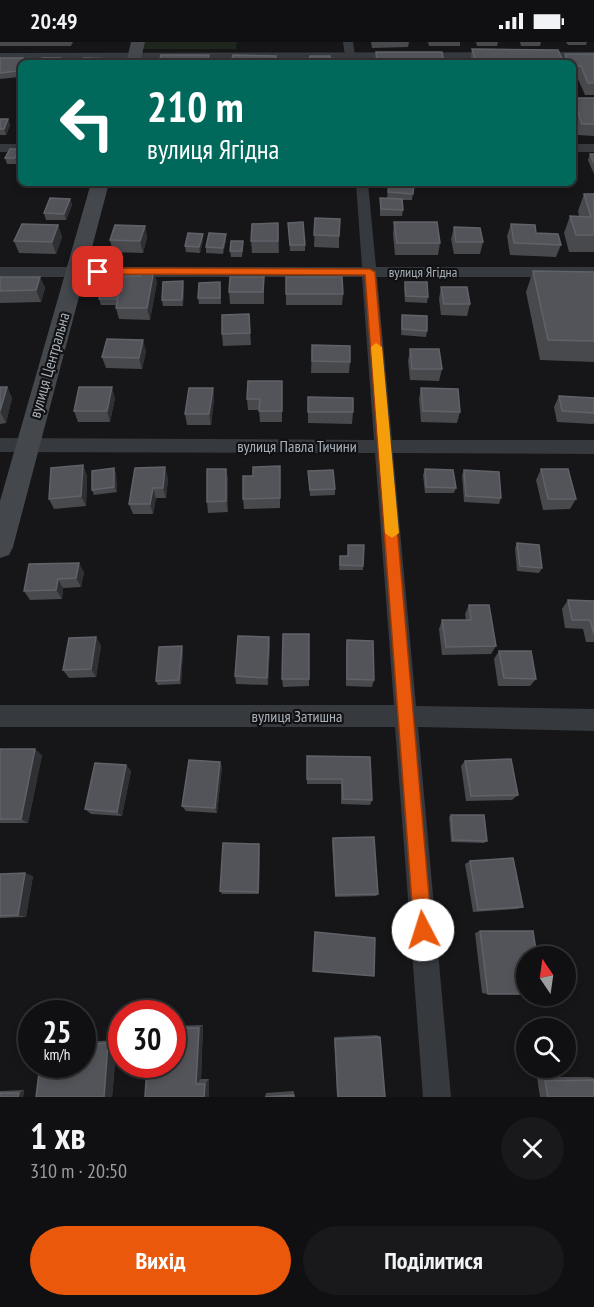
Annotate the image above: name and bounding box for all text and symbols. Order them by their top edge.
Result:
text: 20:49 [30,7,78,35]
text: 210 m [147,79,244,134]
icon: left [48,84,126,162]
text: вулиця Ягідна [147,132,279,166]
pin [72,246,123,297]
icon: arrive [81,255,114,288]
street label: вулиця Ягідна [389,263,457,281]
street label: вулиця Центральна [24,310,74,420]
street label: вулиця Павла Тичини [237,436,357,456]
street label: вулиця Затишна [252,706,342,726]
position arrow [391,898,455,962]
north arrow [516,946,576,1006]
map controls [516,946,576,1078]
speed limit sign: 30 [108,1000,186,1078]
text: 25 [43,1012,71,1051]
button: search [516,1018,576,1078]
text: km/h [44,1045,70,1064]
text: 1 хв [30,1112,85,1159]
button: close [501,1117,564,1180]
text: 310 m · 20:50 [30,1158,127,1184]
button: Вихід [30,1226,291,1295]
button: Поділитися [303,1226,564,1295]

